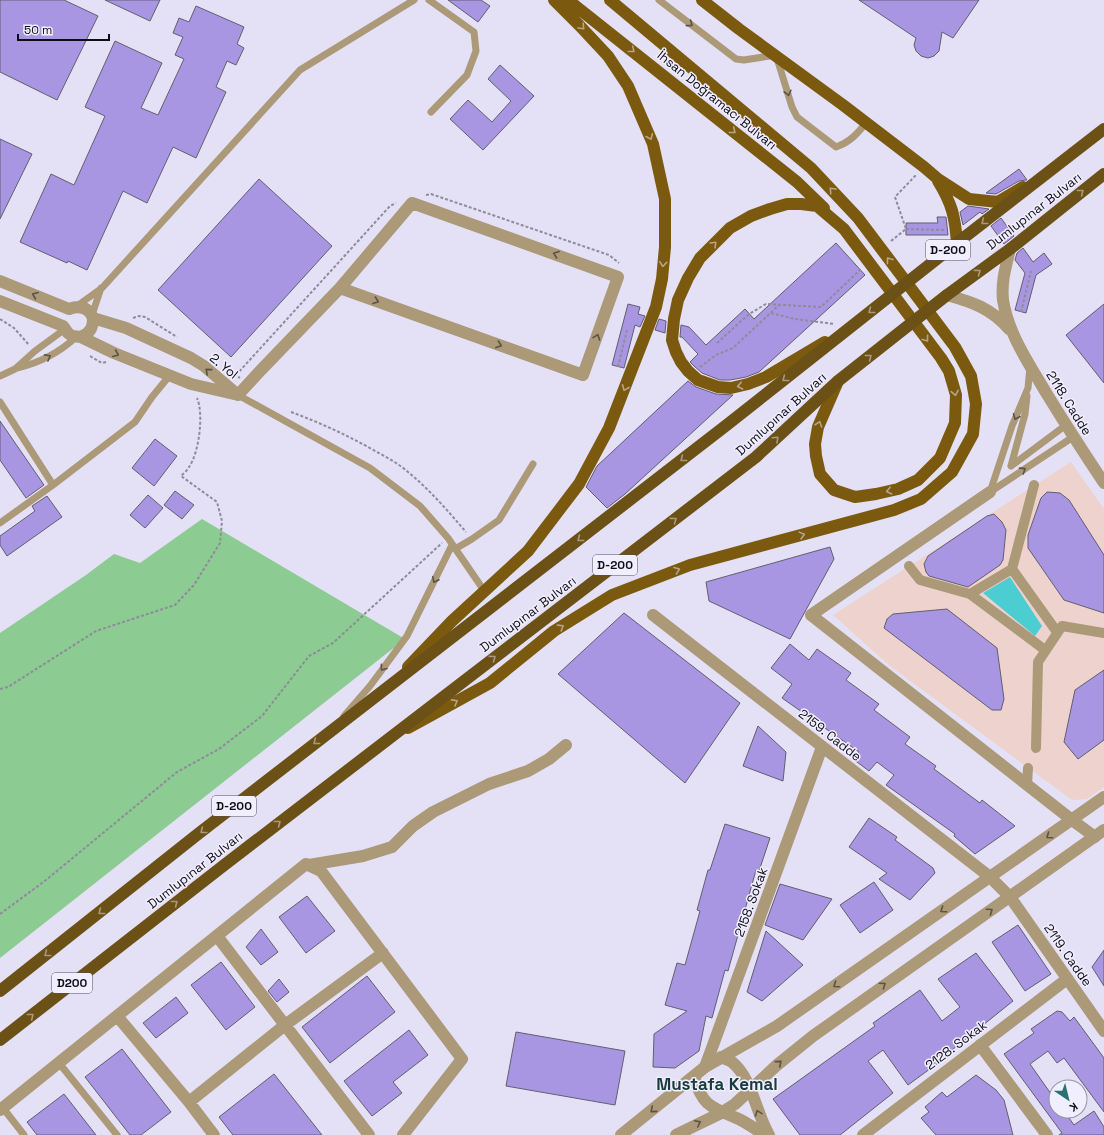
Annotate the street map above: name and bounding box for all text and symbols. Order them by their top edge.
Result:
scale bar [18,16,109,42]
one-way arrow [686,19,693,26]
text: 50 m [24,22,52,38]
one-way arrow [577,23,584,30]
one-way arrow [627,45,634,52]
street label: İhsan Doğramacı Bulvarı [654,47,780,153]
one-way arrow [783,89,792,96]
one-way arrow [729,126,736,133]
one-way arrow [645,133,653,140]
street label: Dumlupınar Bulvarı [983,169,1085,253]
one-way arrow [829,187,836,195]
one-way arrow [1076,190,1083,197]
one-way arrow [981,217,988,224]
road number: D-200 [926,240,970,260]
one-way arrow [709,241,717,249]
one-way arrow [552,251,559,259]
one-way arrow [887,257,894,264]
one-way arrow [659,261,668,267]
one-way arrow [974,269,981,277]
one-way arrow [31,291,38,299]
one-way arrow [373,297,380,305]
one-way arrow [868,306,875,313]
one-way arrow [592,333,600,340]
one-way arrow [922,334,929,341]
one-way arrow [495,340,502,349]
one-way arrow [112,349,119,357]
street label: 2. Yol [206,349,242,383]
one-way arrow [43,354,51,361]
one-way arrow [864,355,871,362]
street label: 2118. Cadde [1042,367,1096,439]
one-way arrow [205,368,213,375]
street label: Dumlupınar Bulvarı [732,369,830,459]
one-way arrow [783,374,790,381]
one-way arrow [737,382,744,390]
one-way arrow [622,384,630,391]
one-way arrow [950,390,959,396]
one-way arrow [1012,413,1020,420]
one-way arrow [815,420,823,427]
one-way arrow [771,436,779,444]
one-way arrow [680,454,687,461]
one-way arrow [1019,467,1026,475]
one-way arrow [886,486,893,494]
one-way arrow [670,517,677,524]
one-way arrow [798,531,805,540]
one-way arrow [578,534,585,541]
road number: D-200 [593,555,637,575]
one-way arrow [673,566,680,574]
street label: Dumlupınar Bulvarı [476,572,580,656]
one-way arrow [432,576,440,583]
one-way arrow [557,624,564,632]
one-way arrow [489,656,496,663]
one-way arrow [381,663,388,670]
one-way arrow [451,700,458,707]
street label: 2159. Cadde [795,705,865,765]
one-way arrow [314,737,321,744]
road number: D-200 [212,796,256,816]
one-way arrow [274,821,281,828]
one-way arrow [200,826,207,833]
street label: Dumlupınar Bulvarı [144,828,246,912]
one-way arrow [1046,831,1053,839]
street label: 2158. Sokak [731,865,771,939]
one-way arrow [171,900,178,907]
one-way arrow [940,905,947,912]
one-way arrow [98,907,106,914]
one-way arrow [985,909,992,916]
street label: 2119. Cadde [1040,920,1096,990]
one-way arrow [45,950,52,957]
road number: D200 [52,973,92,993]
one-way arrow [833,980,840,988]
one-way arrow [879,982,886,990]
one-way arrow [26,1014,33,1021]
street label: 2128. Sokak [922,1016,990,1074]
one-way arrow [774,1061,782,1068]
district label: Mustafa Kemal [656,1073,778,1095]
north arrow [1048,1079,1088,1119]
text: K [1067,1099,1081,1115]
one-way arrow [650,1105,657,1112]
one-way arrow [755,1110,763,1117]
one-way arrow [694,1120,702,1128]

